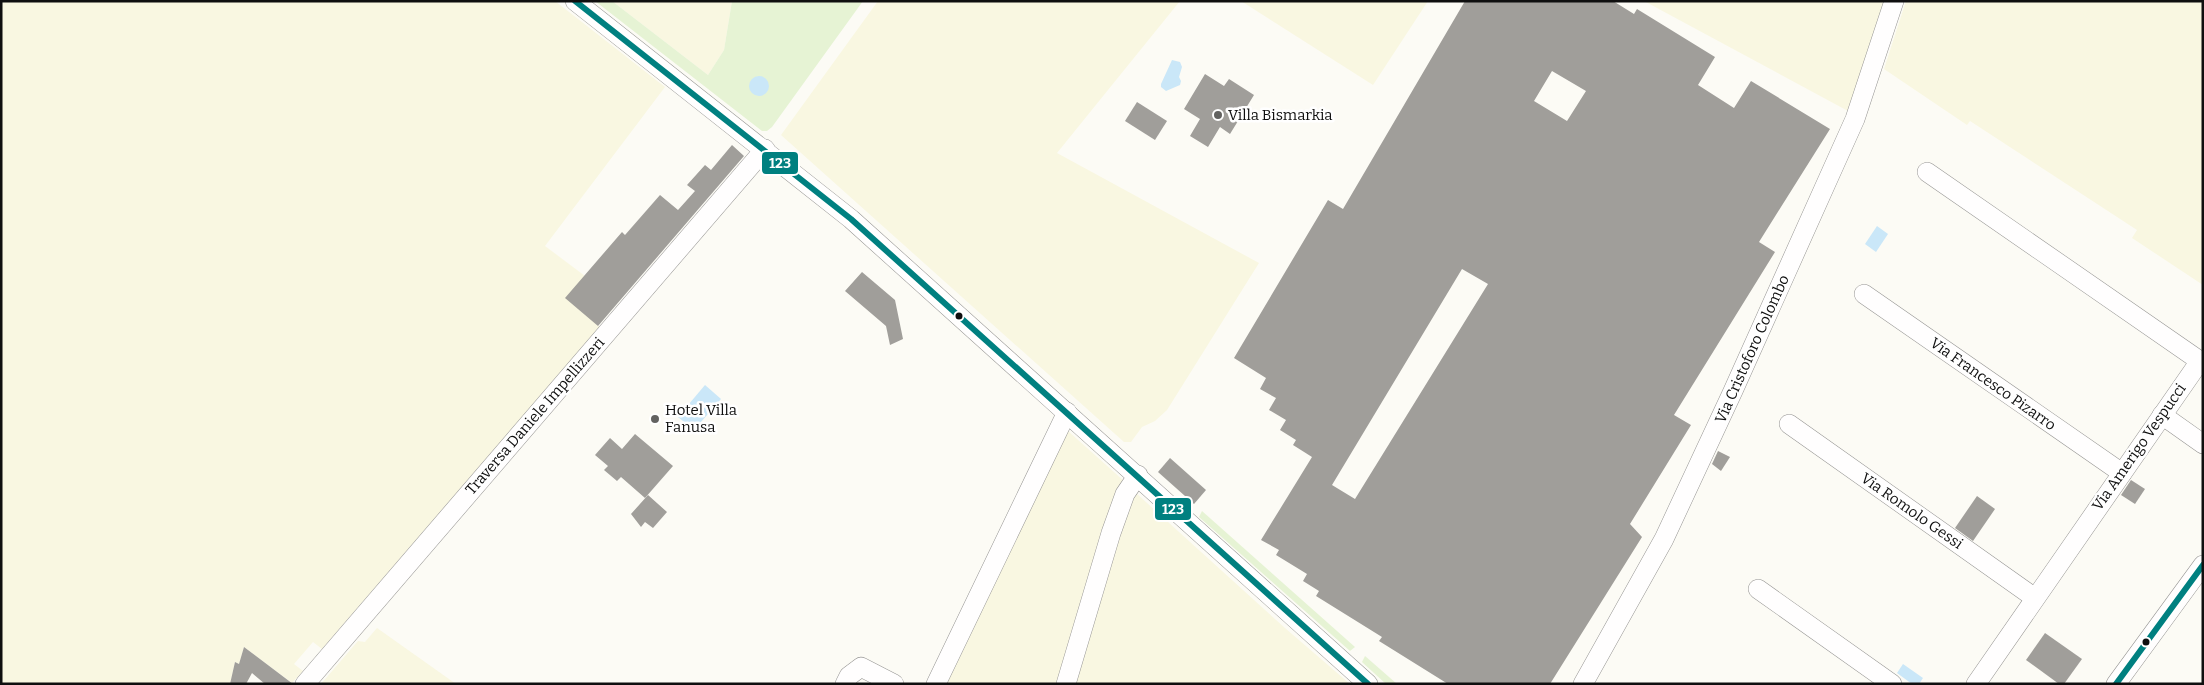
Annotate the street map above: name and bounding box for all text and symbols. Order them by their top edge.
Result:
place label: Villa Bismarkia [1228,106,1332,124]
marker: Villa Bismarkia [1212,109,1224,121]
line badge: 123 [761,151,799,175]
text: 123 [769,155,791,172]
street label: Via Cristoforo Colombo [1711,272,1793,426]
unlabelled marker [954,311,964,321]
street label: Traversa Daniele Impellizzeri [462,333,609,498]
street label: Via Francesco Pizarro [1927,334,2059,434]
street label: Via Amerigo Vespucci [2088,380,2190,514]
place label: Hotel Villa Fanusa [665,401,737,436]
marker: Hotel Villa Fanusa [649,413,661,425]
street label: Via Romolo Gessi [1858,469,1967,553]
line badge: 123 [1154,497,1192,521]
text: 123 [1162,501,1184,518]
unlabelled marker [2141,637,2151,647]

